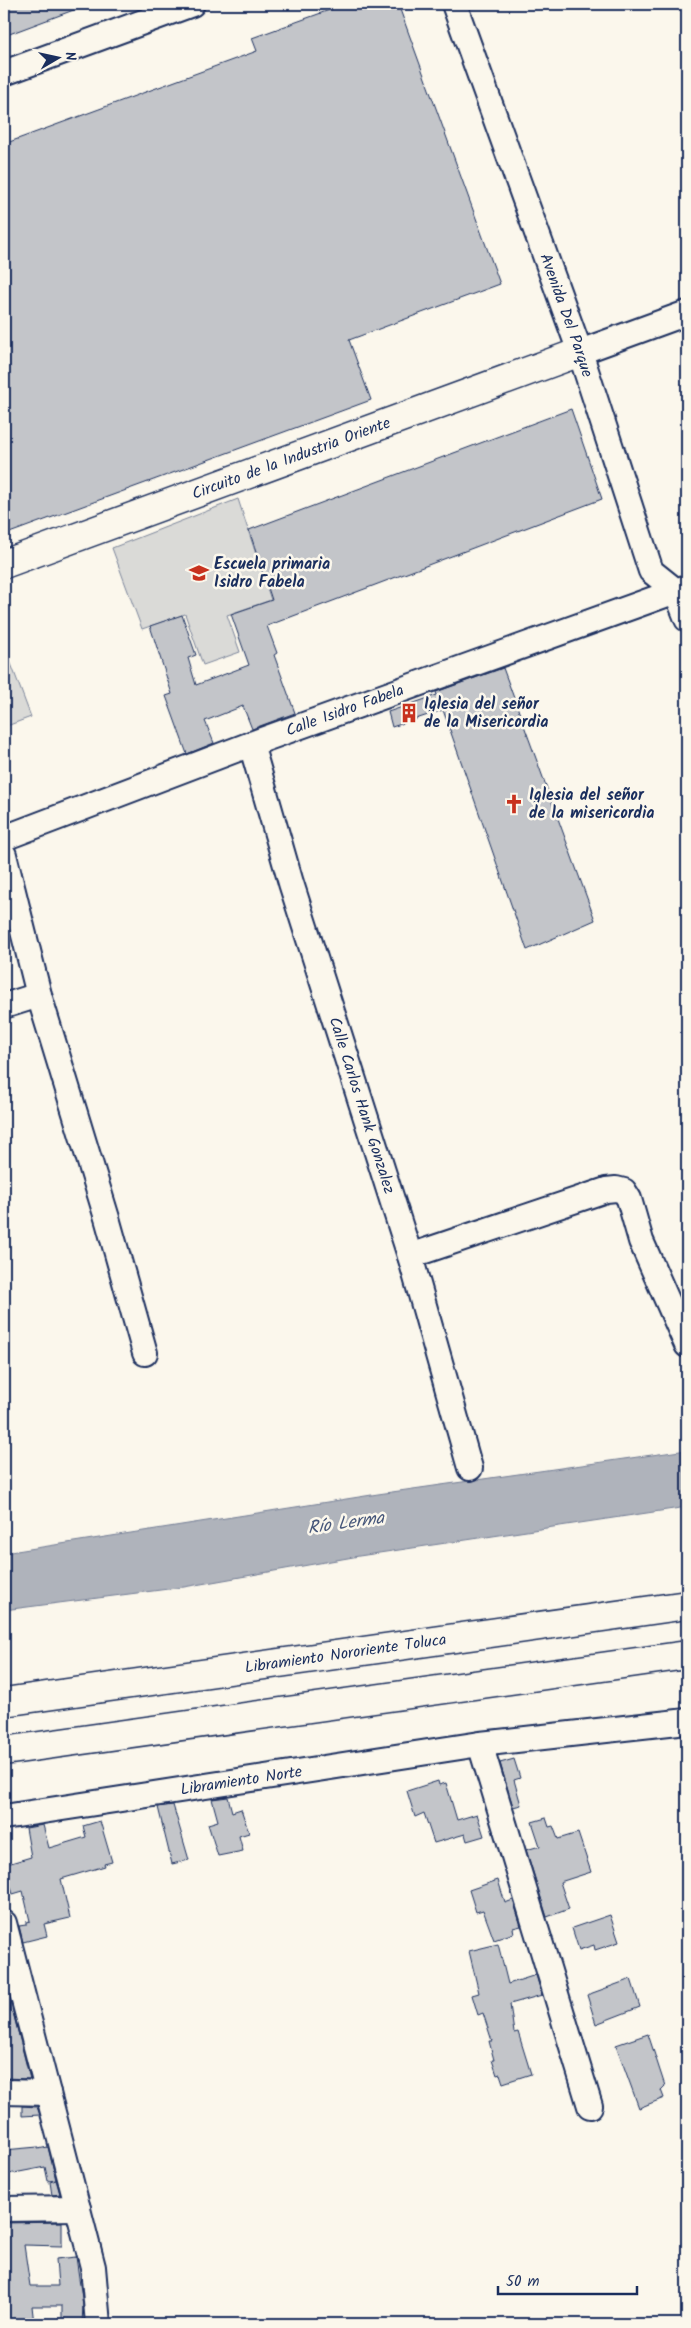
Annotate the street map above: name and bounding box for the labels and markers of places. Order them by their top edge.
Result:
place label: Escuela primaria Isidro Fabela [214,552,330,595]
school or university icon: Escuela primaria Isidro Fabela [188,562,210,584]
place label: Iglesia del señor de la Misericordia [424,692,549,735]
building icon: Iglesia del señor de la Misericordia [398,702,420,724]
place label: Iglesia del señor de la misericordia [529,783,655,826]
church icon: Iglesia del señor de la misericordia [503,793,525,815]

